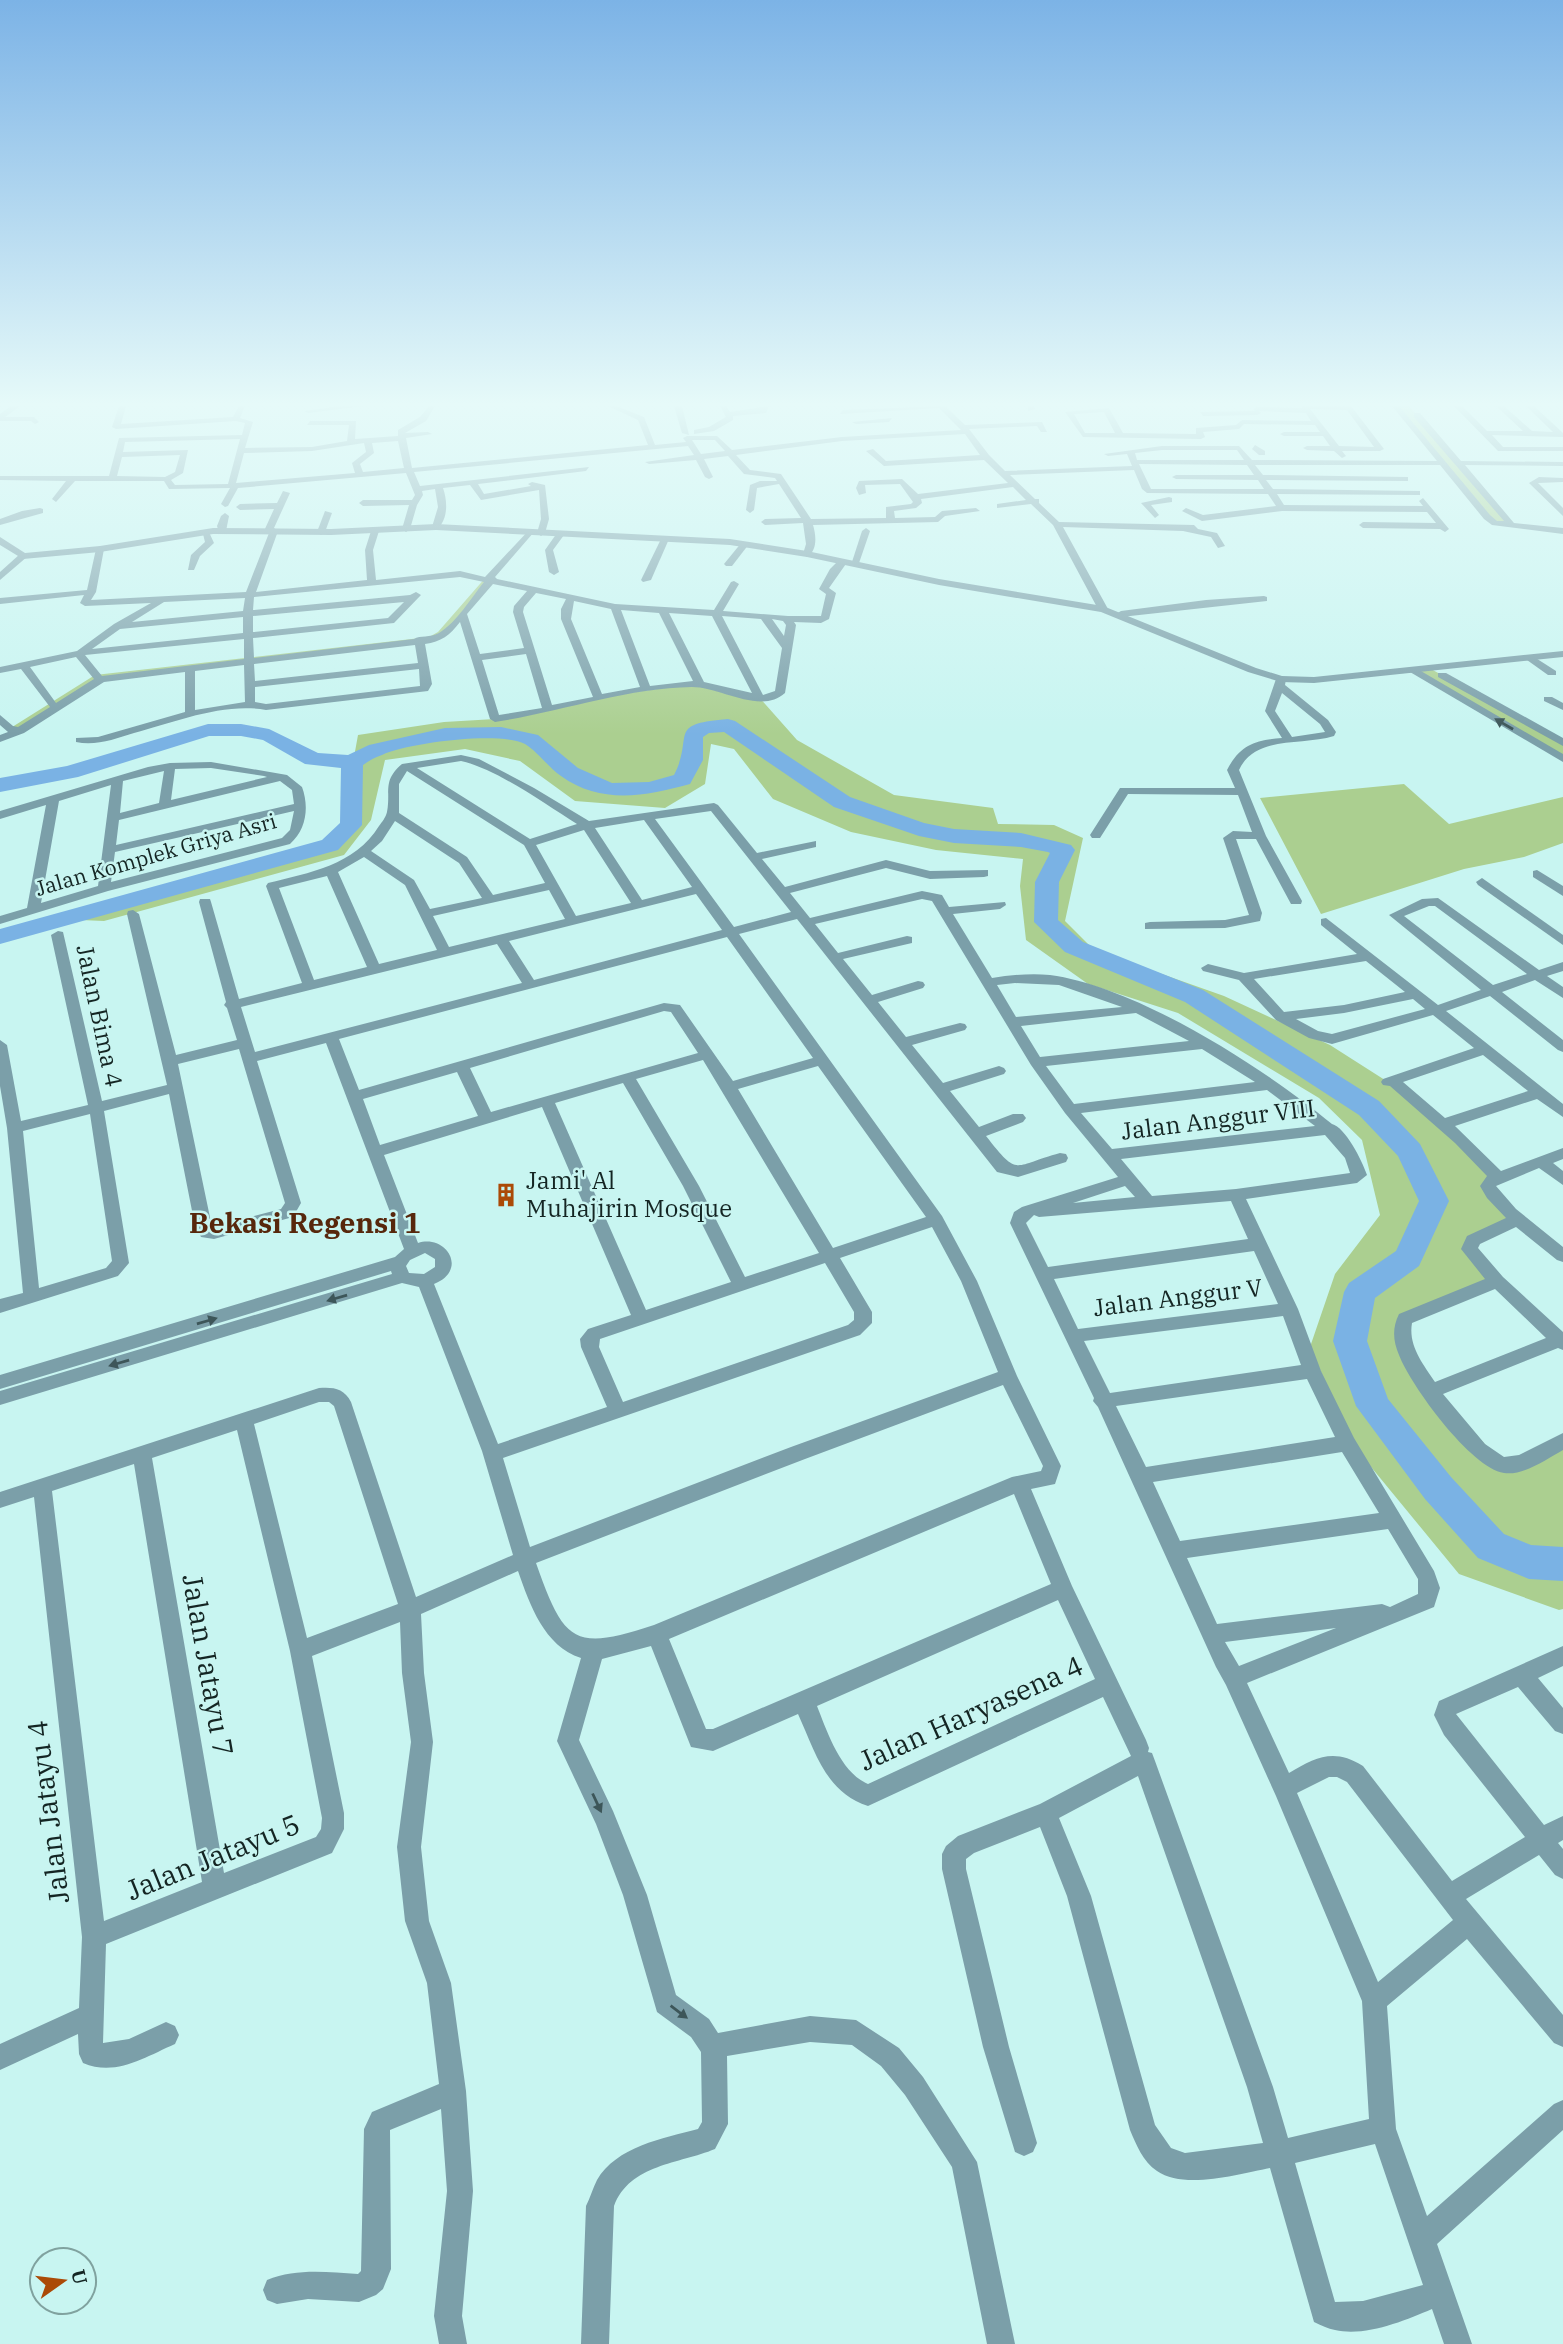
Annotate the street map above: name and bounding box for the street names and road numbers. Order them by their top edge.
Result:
street label: Jalan Komplek Griya Asri [32,806,280,902]
street label: Jalan Bima 4 [69,942,131,1090]
street label: Jalan Anggur VIII [1119,1091,1317,1147]
street label: Jalan Anggur V [1092,1271,1264,1323]
street label: Jalan Jatayu 7 [174,1571,243,1759]
street label: Jalan Haryasena 4 [853,1647,1089,1779]
street label: Jalan Jatayu 4 [18,1718,77,1906]
street label: Jalan Jatayu 5 [121,1805,305,1908]

